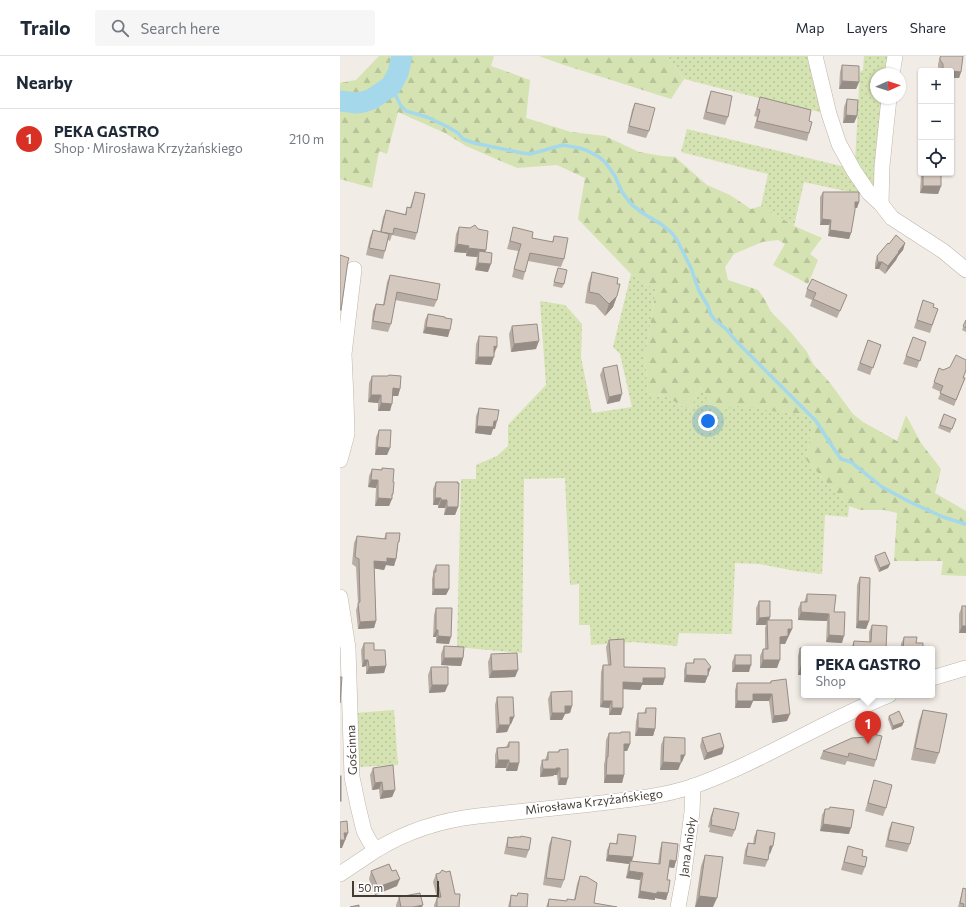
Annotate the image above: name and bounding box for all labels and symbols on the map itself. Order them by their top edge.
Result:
north arrow [870,68,906,104]
your location [698,411,718,431]
pin: 1 [855,711,881,744]
street label: Gościnna [343,725,359,775]
street label: Mirosława Krzyżańskiego [524,786,663,816]
street label: Jana Anioły [676,816,699,878]
scale bar [352,879,439,898]

